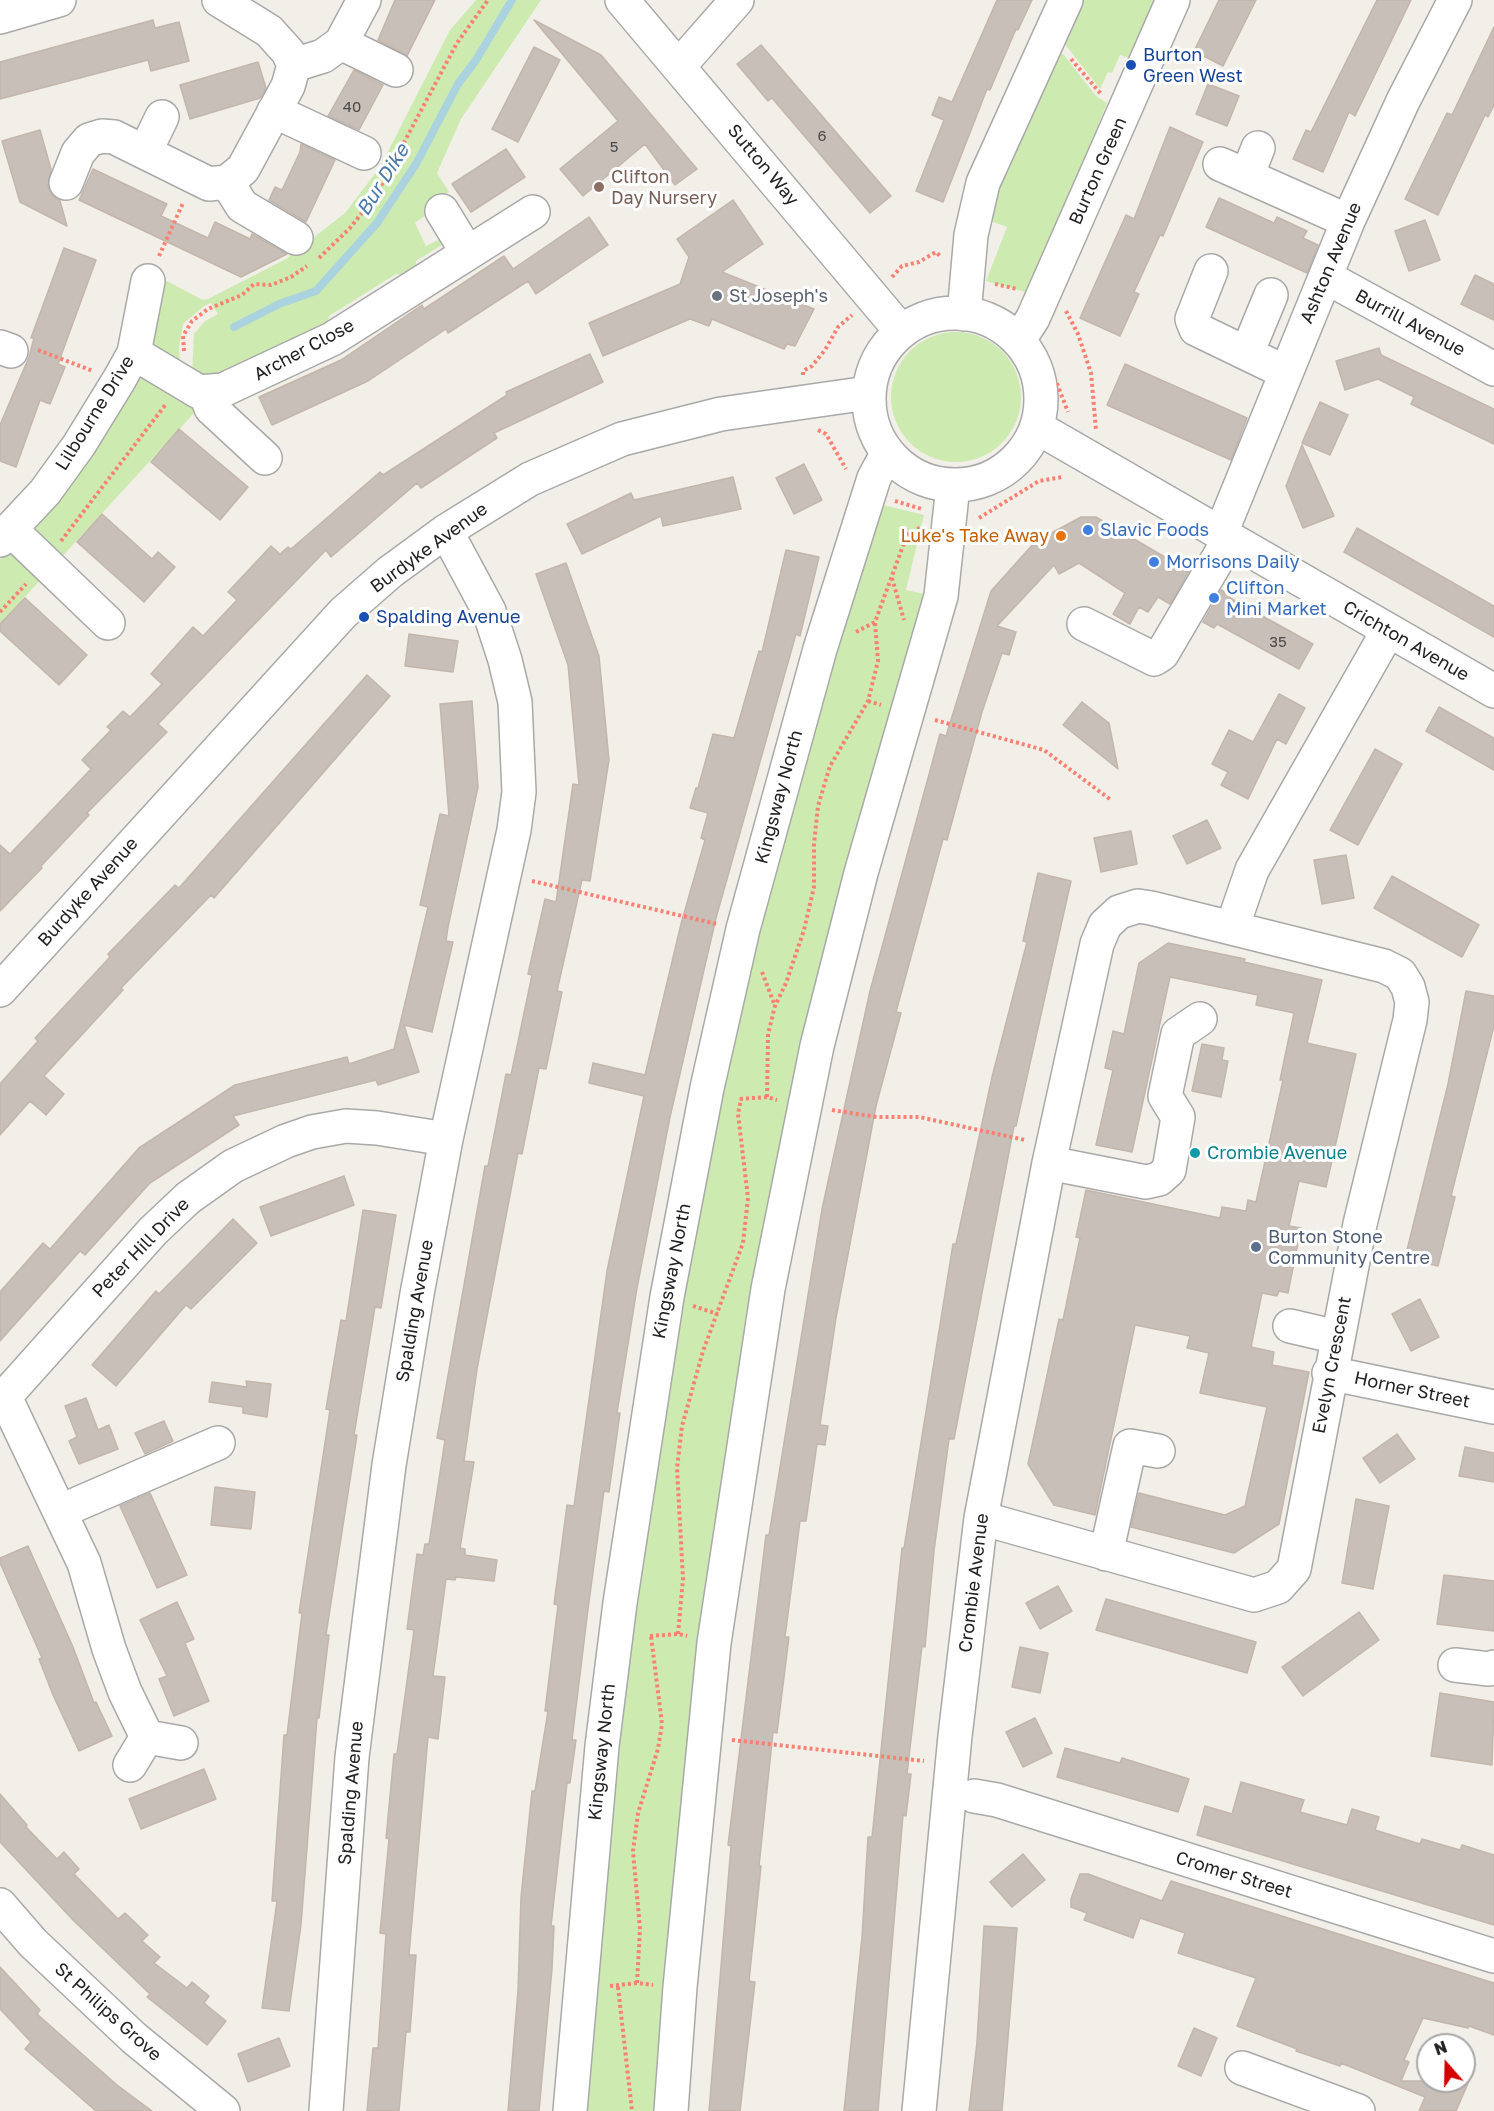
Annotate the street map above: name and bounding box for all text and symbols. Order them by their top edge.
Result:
place label: Burton Green West [1143,44,1243,86]
marker: Burton Green West [1124,58,1138,72]
house number: 40 [343,98,361,116]
street label: Burton Green [1065,114,1131,228]
street label: Sutton Way [723,120,803,210]
house number: 6 [817,127,827,145]
house number: 5 [610,138,618,156]
water label: Bur Dike [352,140,414,220]
place label: Clifton Day Nursery [611,166,717,208]
marker: Clifton Day Nursery [592,180,606,194]
street label: Ashton Avenue [1296,199,1366,327]
place label: St Joseph's [729,285,828,307]
street label: Burrill Avenue [1351,285,1469,361]
marker: St Joseph's [710,289,724,303]
street label: Archer Close [250,315,358,385]
street label: Lilbourne Drive [51,352,139,474]
street label: Burdyke Avenue [366,498,492,598]
place label: Slavic Foods [1100,519,1209,541]
marker: Slavic Foods [1081,523,1095,537]
place label: Luke's Take Away [900,525,1049,547]
marker: Luke's Take Away [1054,529,1068,543]
place label: Morrisons Daily [1166,551,1300,573]
marker: Morrisons Daily [1147,555,1161,569]
place label: Clifton Mini Market [1226,577,1327,620]
marker: Clifton Mini Market [1207,591,1221,605]
street label: Crichton Avenue [1339,596,1473,686]
place label: Spalding Avenue [376,606,520,628]
marker: Spalding Avenue [357,610,371,624]
house number: 35 [1269,633,1287,651]
street label: Kingsway North [751,728,807,866]
street label: Burdyke Avenue [33,833,143,951]
place label: Crombie Avenue [1207,1142,1347,1164]
marker: Crombie Avenue [1188,1146,1202,1160]
street label: Peter Hill Drive [88,1194,194,1302]
street label: Kingsway North [648,1201,696,1341]
place label: Burton Stone Community Centre [1268,1226,1430,1268]
street label: Spalding Avenue [392,1238,438,1384]
marker: Burton Stone Community Centre [1249,1240,1263,1254]
street label: Evelyn Crescent [1308,1295,1356,1435]
street label: Horner Street [1352,1367,1472,1413]
street label: Crombie Avenue [955,1512,993,1654]
street label: Kingsway North [584,1682,620,1822]
street label: Spalding Avenue [334,1720,368,1866]
street label: Cromer Street [1173,1847,1295,1903]
street label: St Philips Grove [50,1958,166,2066]
north arrow [1416,2033,1476,2093]
text: N [1431,2036,1450,2059]

